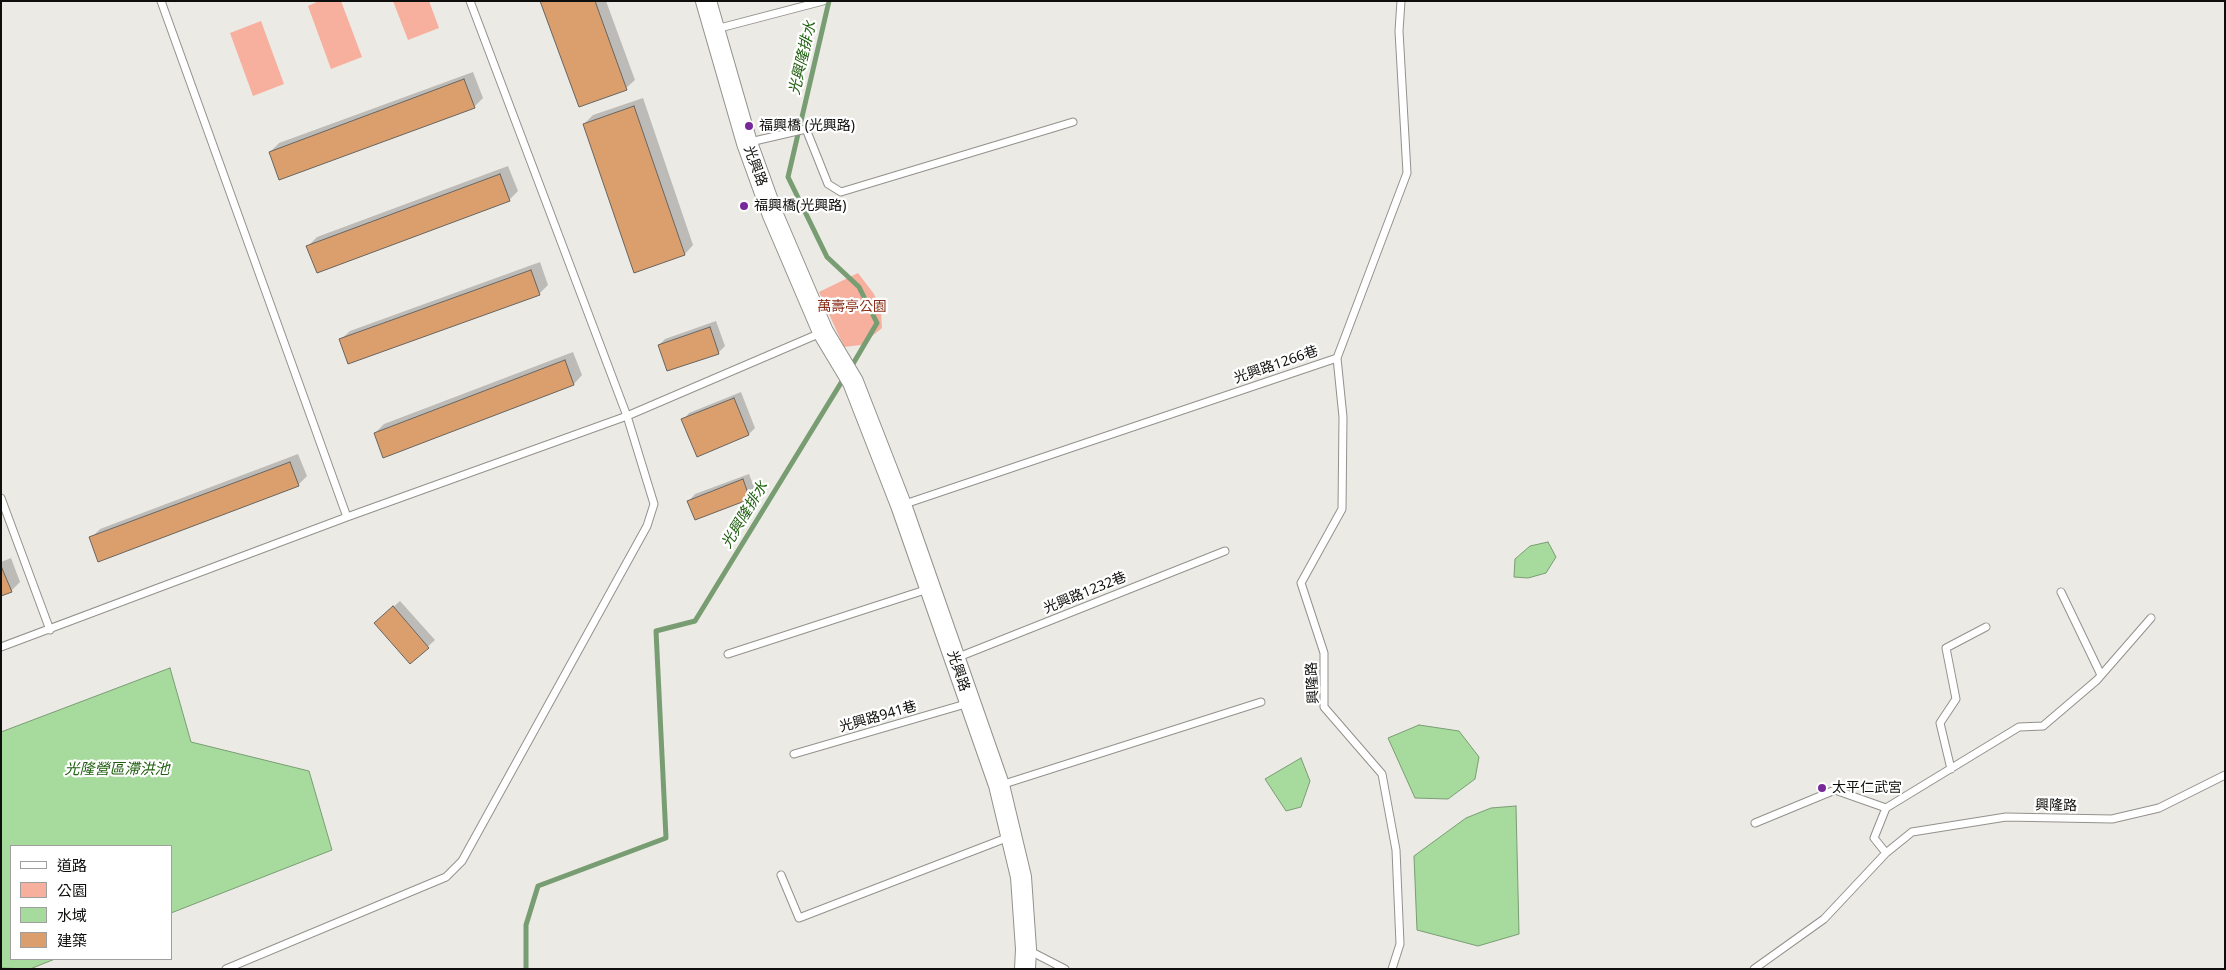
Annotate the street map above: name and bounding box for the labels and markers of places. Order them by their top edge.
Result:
place label: 福興橋 (光興路) [759,118,855,134]
marker: 福興橋 (光興路) [743,120,755,132]
place label: 福興橋(光興路) [754,198,846,214]
marker: 福興橋(光興路) [738,200,750,212]
place label: 太平仁武宮 [1832,780,1902,796]
marker: 太平仁武宮 [1816,782,1828,794]

